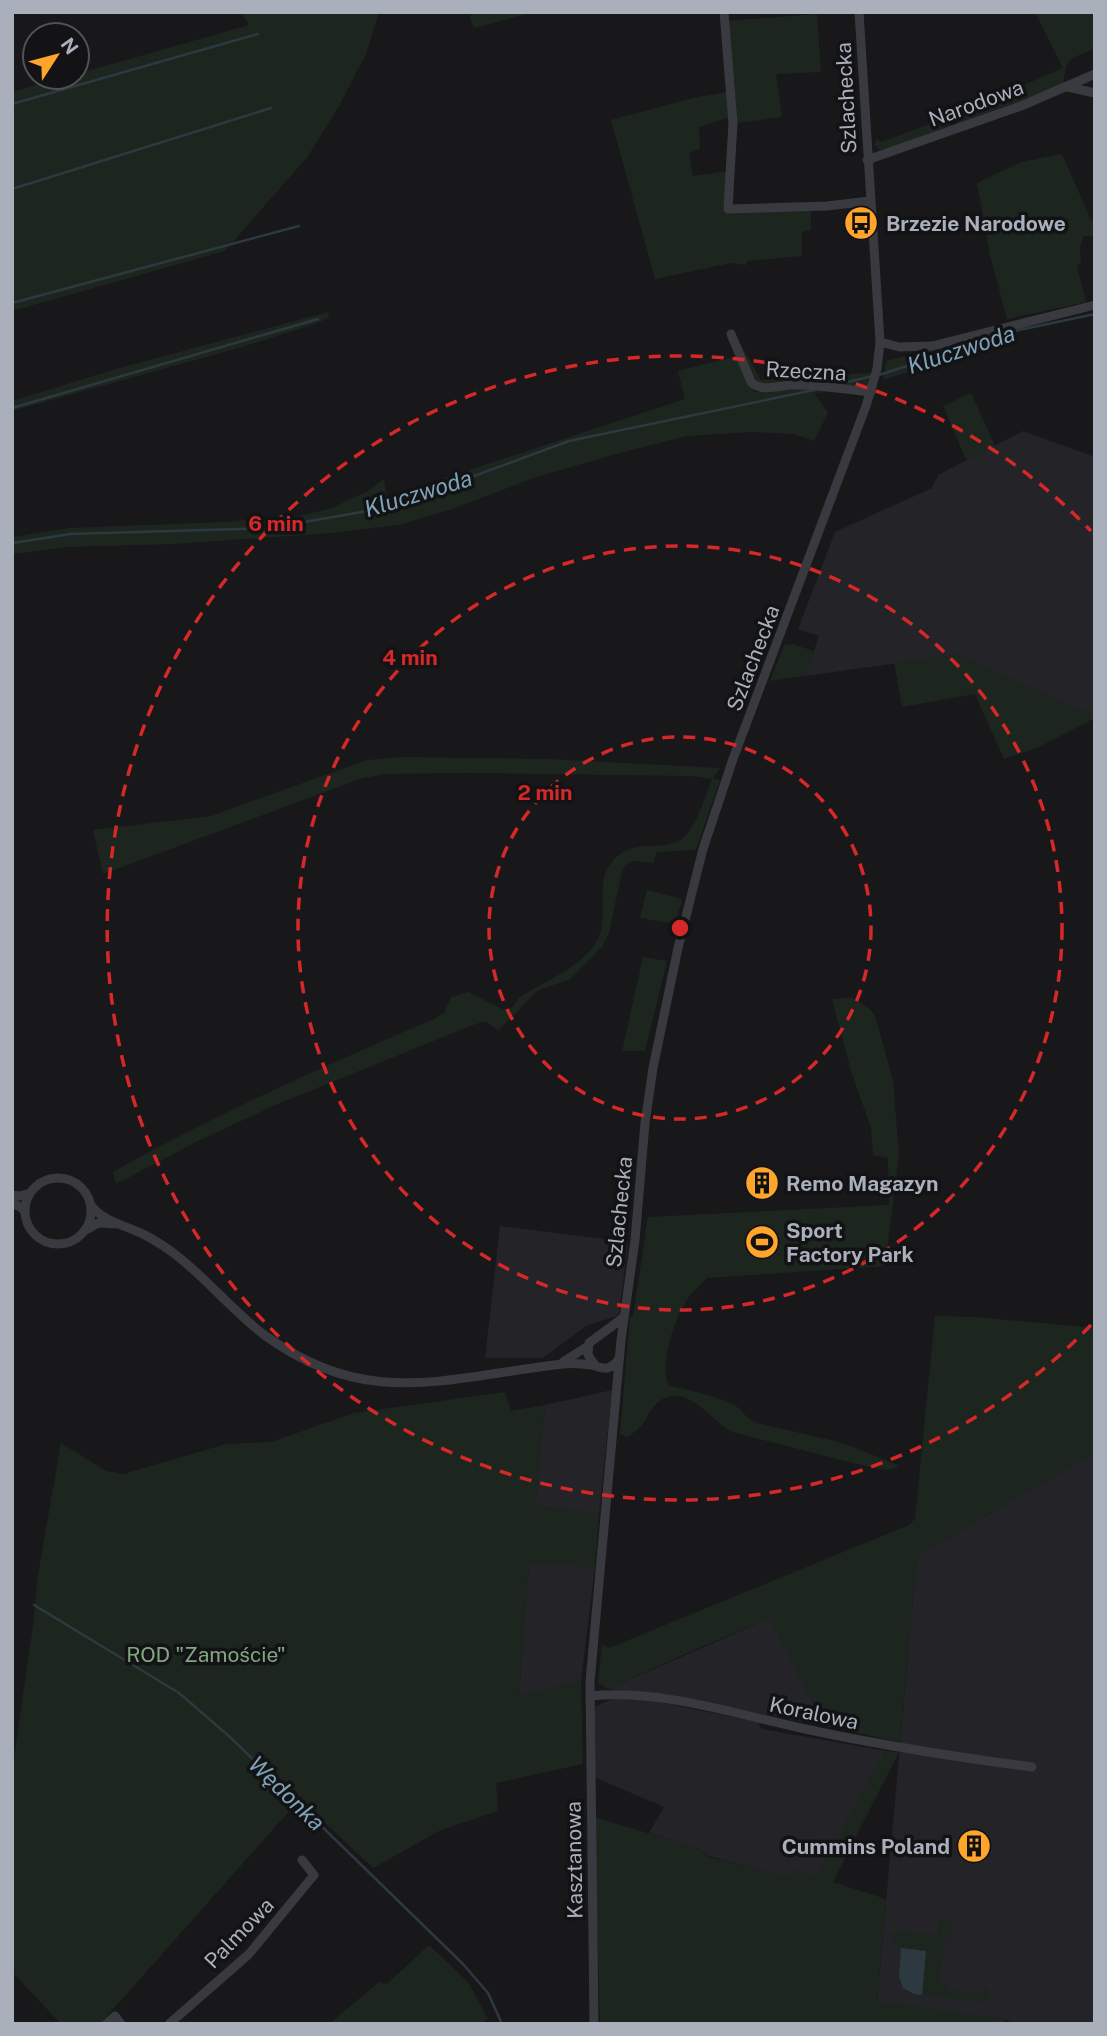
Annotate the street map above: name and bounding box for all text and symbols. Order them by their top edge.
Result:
north arrow [21,21,91,91]
text: N [56,34,83,58]
street label: Szlachecka [831,42,861,154]
street label: Narodowa [925,74,1027,132]
bus stop icon: Brzezie Narodowe [842,204,880,242]
place label: Brzezie Narodowe [886,211,1066,236]
water label: Kluczwoda [904,319,1018,379]
street label: Rzeczna [765,356,847,386]
water label: Kluczwoda [361,464,475,522]
text: 6 min [248,511,304,536]
street label: Szlachecka [721,601,785,715]
text: 4 min [382,645,438,670]
text: 2 min [517,780,573,805]
centre of rings [668,916,692,940]
street label: Szlachecka [601,1155,637,1269]
building icon: Remo Magazyn [743,1164,781,1202]
place label: Remo Magazyn [786,1171,939,1196]
place label: Sport Factory Park [786,1218,914,1267]
sports icon: Sport Factory Park [743,1223,781,1261]
park label: ROD "Zamoście" [126,1642,286,1667]
street label: Koralowa [767,1691,861,1735]
water label: Wędonka [243,1750,331,1836]
street label: Kasztanowa [560,1801,588,1919]
building icon: Cummins Poland [955,1827,993,1865]
place label: Cummins Poland [782,1834,950,1859]
street label: Palmowa [199,1892,279,1974]

